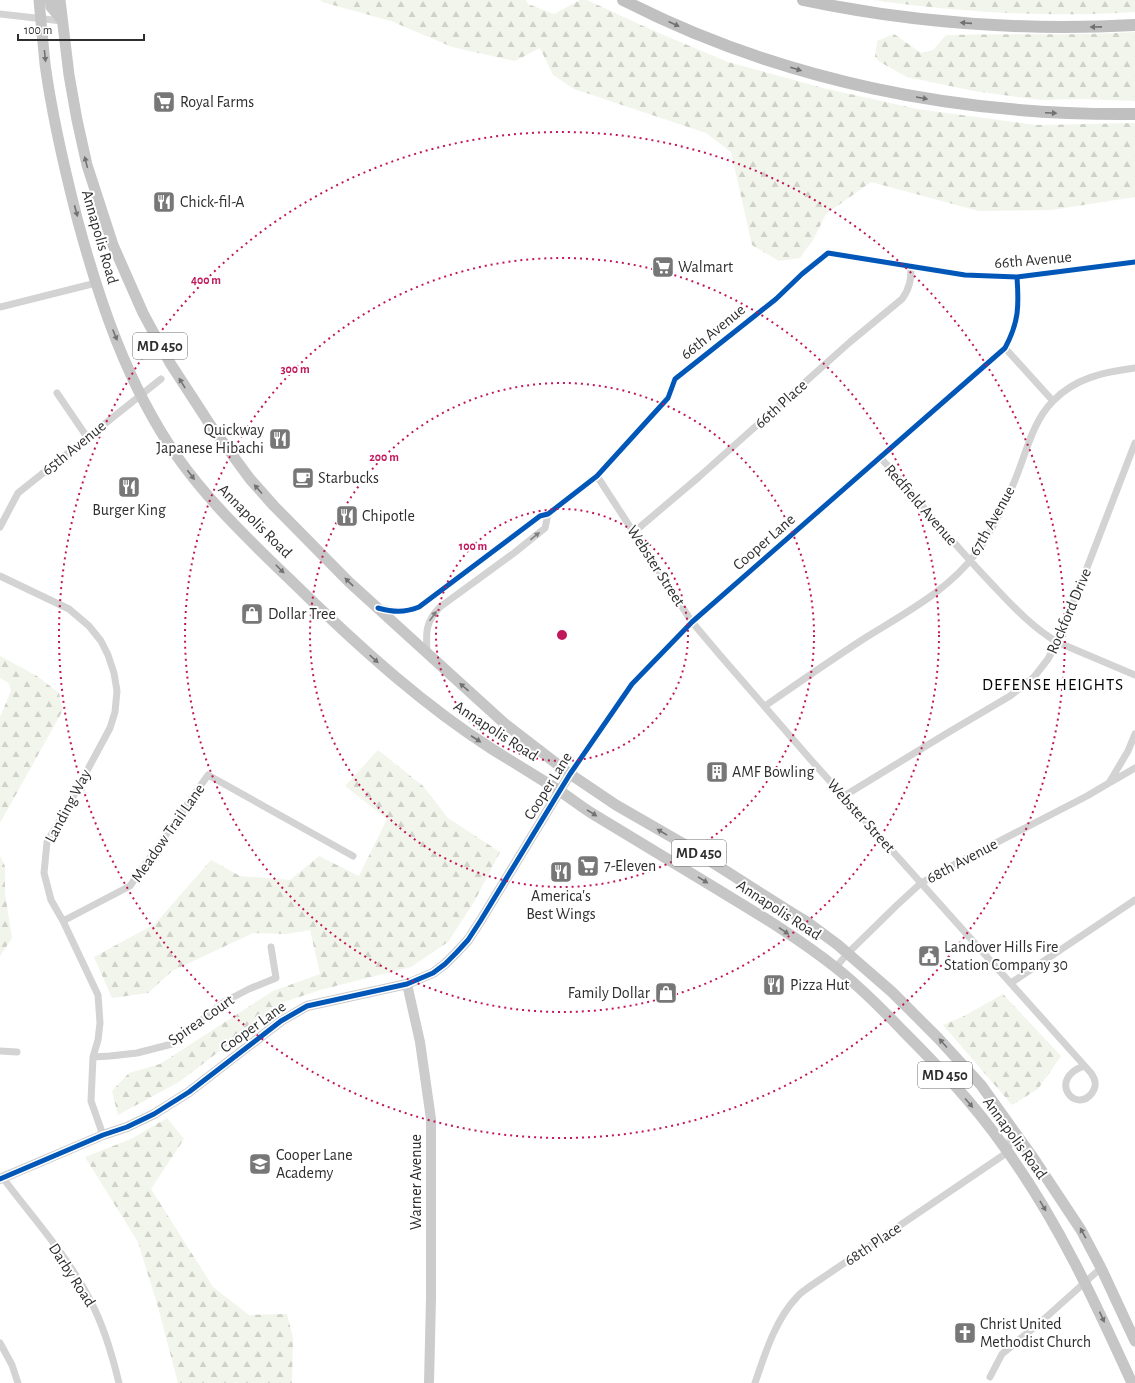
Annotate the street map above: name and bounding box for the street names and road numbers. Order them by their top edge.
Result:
street label: Annapolis Road [79,188,121,286]
street label: 66th Avenue [994,249,1072,271]
street label: 66th Avenue [678,301,748,363]
road number: MD 450 [133,333,187,359]
street label: 66th Place [752,377,810,431]
street label: 65th Avenue [39,418,109,478]
street label: Redfield Avenue [882,461,960,549]
street label: Annapolis Road [215,481,295,561]
street label: 67th Avenue [966,483,1018,559]
street label: Cooper Lane [730,511,798,573]
street label: Webster Street [624,523,688,609]
street label: Rockford Drive [1044,566,1094,656]
street label: Annapolis Road [451,698,541,764]
street label: Cooper Lane [521,749,575,823]
street label: Landing Way [42,767,95,846]
street label: Webster Street [824,776,898,856]
street label: Meadow Trail Lane [128,781,208,885]
street label: 68th Avenue [924,836,1000,886]
road number: MD 450 [672,840,726,866]
street label: Annapolis Road [734,877,824,943]
street label: Spirea Court [165,992,237,1048]
street label: Cooper Lane [217,998,289,1056]
road number: MD 450 [918,1062,972,1088]
street label: Annapolis Road [980,1094,1050,1182]
street label: Warner Avenue [408,1134,424,1230]
street label: 68th Place [842,1219,904,1269]
street label: Darby Road [45,1240,98,1310]

